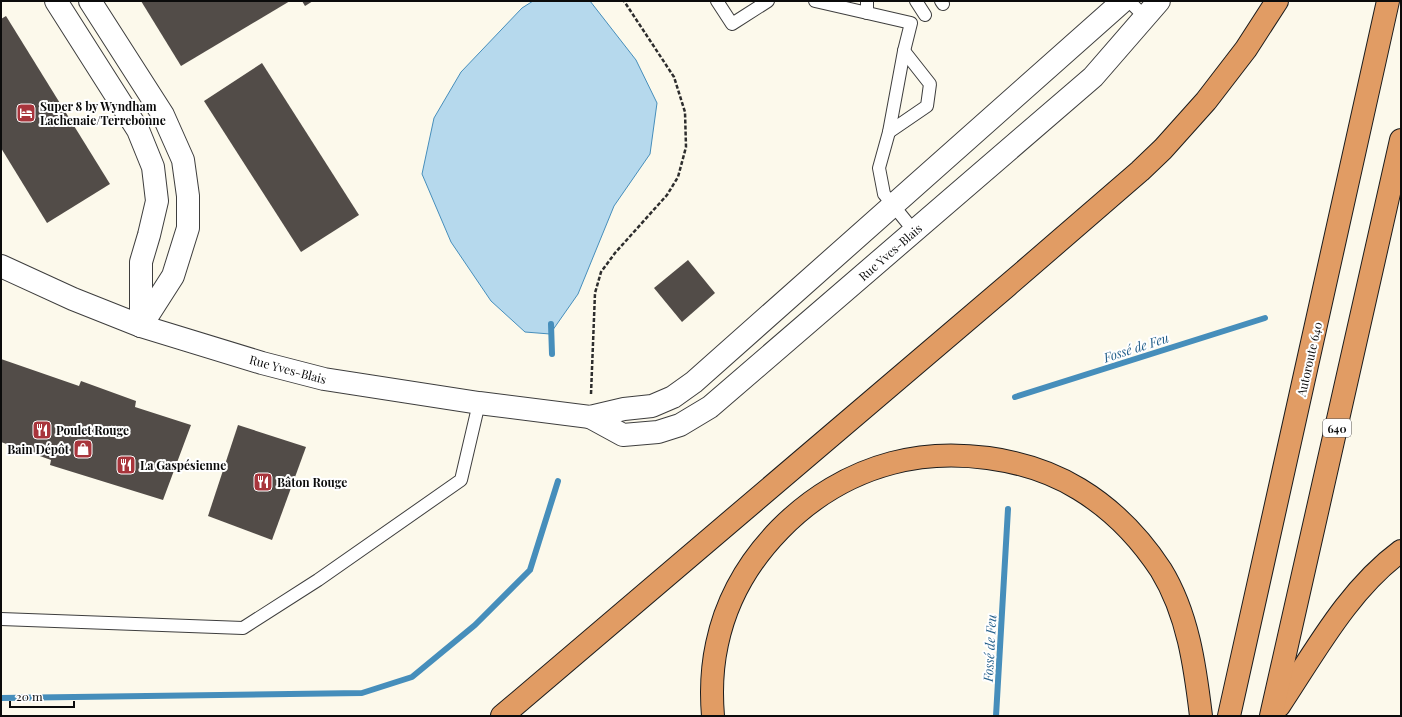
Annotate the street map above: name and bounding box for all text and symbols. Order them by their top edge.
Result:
place label: Super 8 by Wyndham Lachenaie/Terrebonne [40,98,166,128]
hotel icon: Super 8 by Wyndham Lachenaie/Terrebonne [15,102,37,124]
street label: Rue Yves-Blais [855,220,925,284]
street label: Autoroute 640 [1292,320,1325,399]
water label: Fossé de Feu [1100,328,1171,366]
street label: Rue Yves-Blais [248,351,328,387]
restaurant icon: Poulet Rouge [31,419,53,441]
road number: 640 [1323,419,1351,437]
place label: Poulet Rouge [56,422,129,438]
shop icon: Bain Dépôt [72,438,94,460]
place label: Bain Dépôt [7,441,70,457]
restaurant icon: La Gaspésienne [115,454,137,476]
place label: La Gaspésienne [140,457,226,473]
restaurant icon: Bâton Rouge [252,471,274,493]
place label: Bâton Rouge [277,474,347,490]
water label: Fossé de Feu [979,614,999,683]
scale bar [10,683,74,709]
text: 20 m [16,688,43,704]

